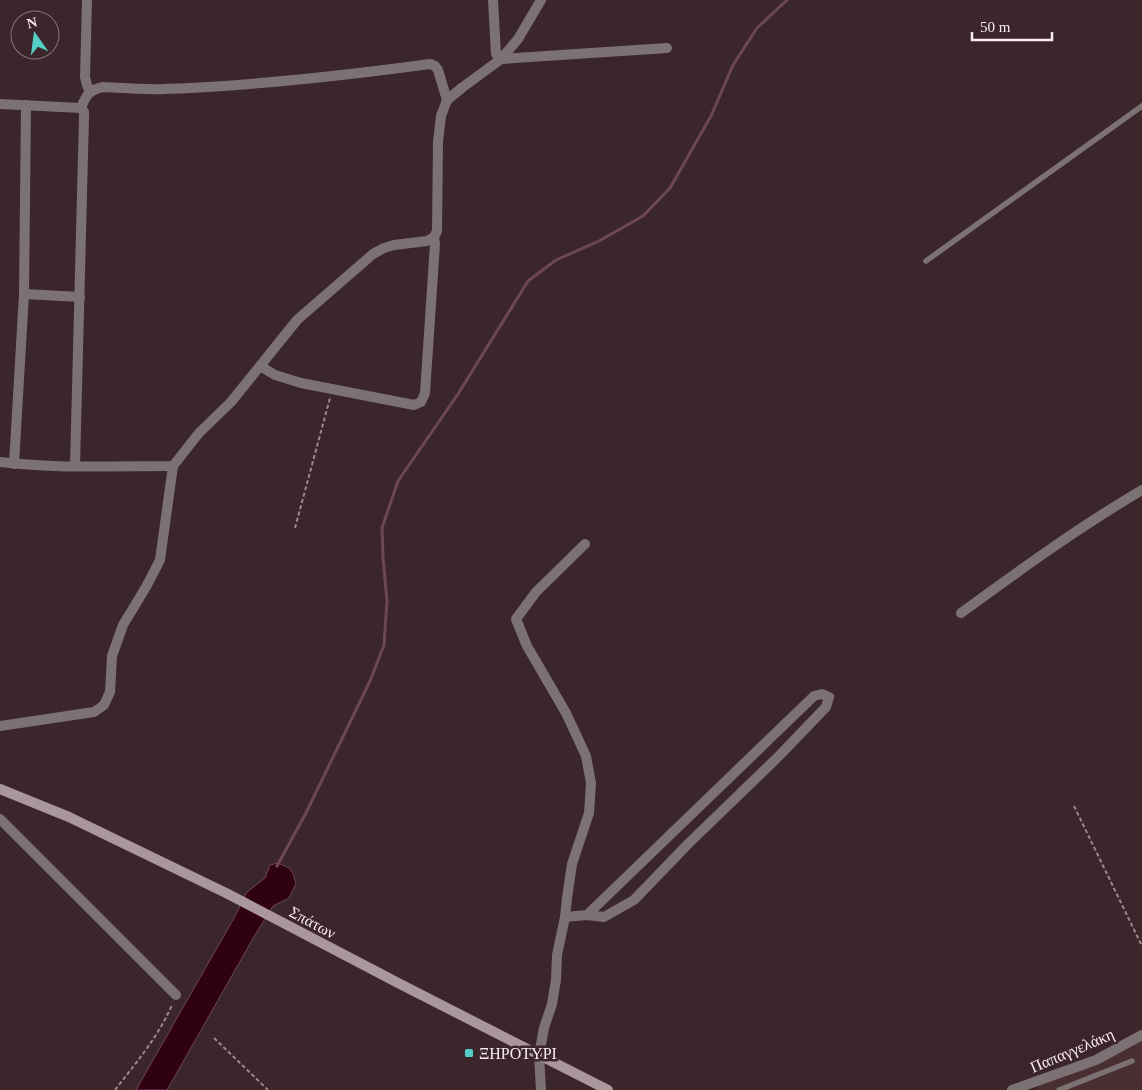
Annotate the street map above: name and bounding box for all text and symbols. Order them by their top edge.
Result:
north arrow [10,10,60,60]
scale bar [972,10,1052,42]
text: N [25,14,39,31]
text: 50 m [980,19,1011,35]
street label: Σπάτων [287,903,339,942]
street label: Παπαγγελάκη [1028,1025,1117,1077]
place label: ΞΗΡΟΤΥΡΙ [479,1045,557,1062]
marker: ΞΗΡΟΤΥΡΙ [463,1047,475,1059]

